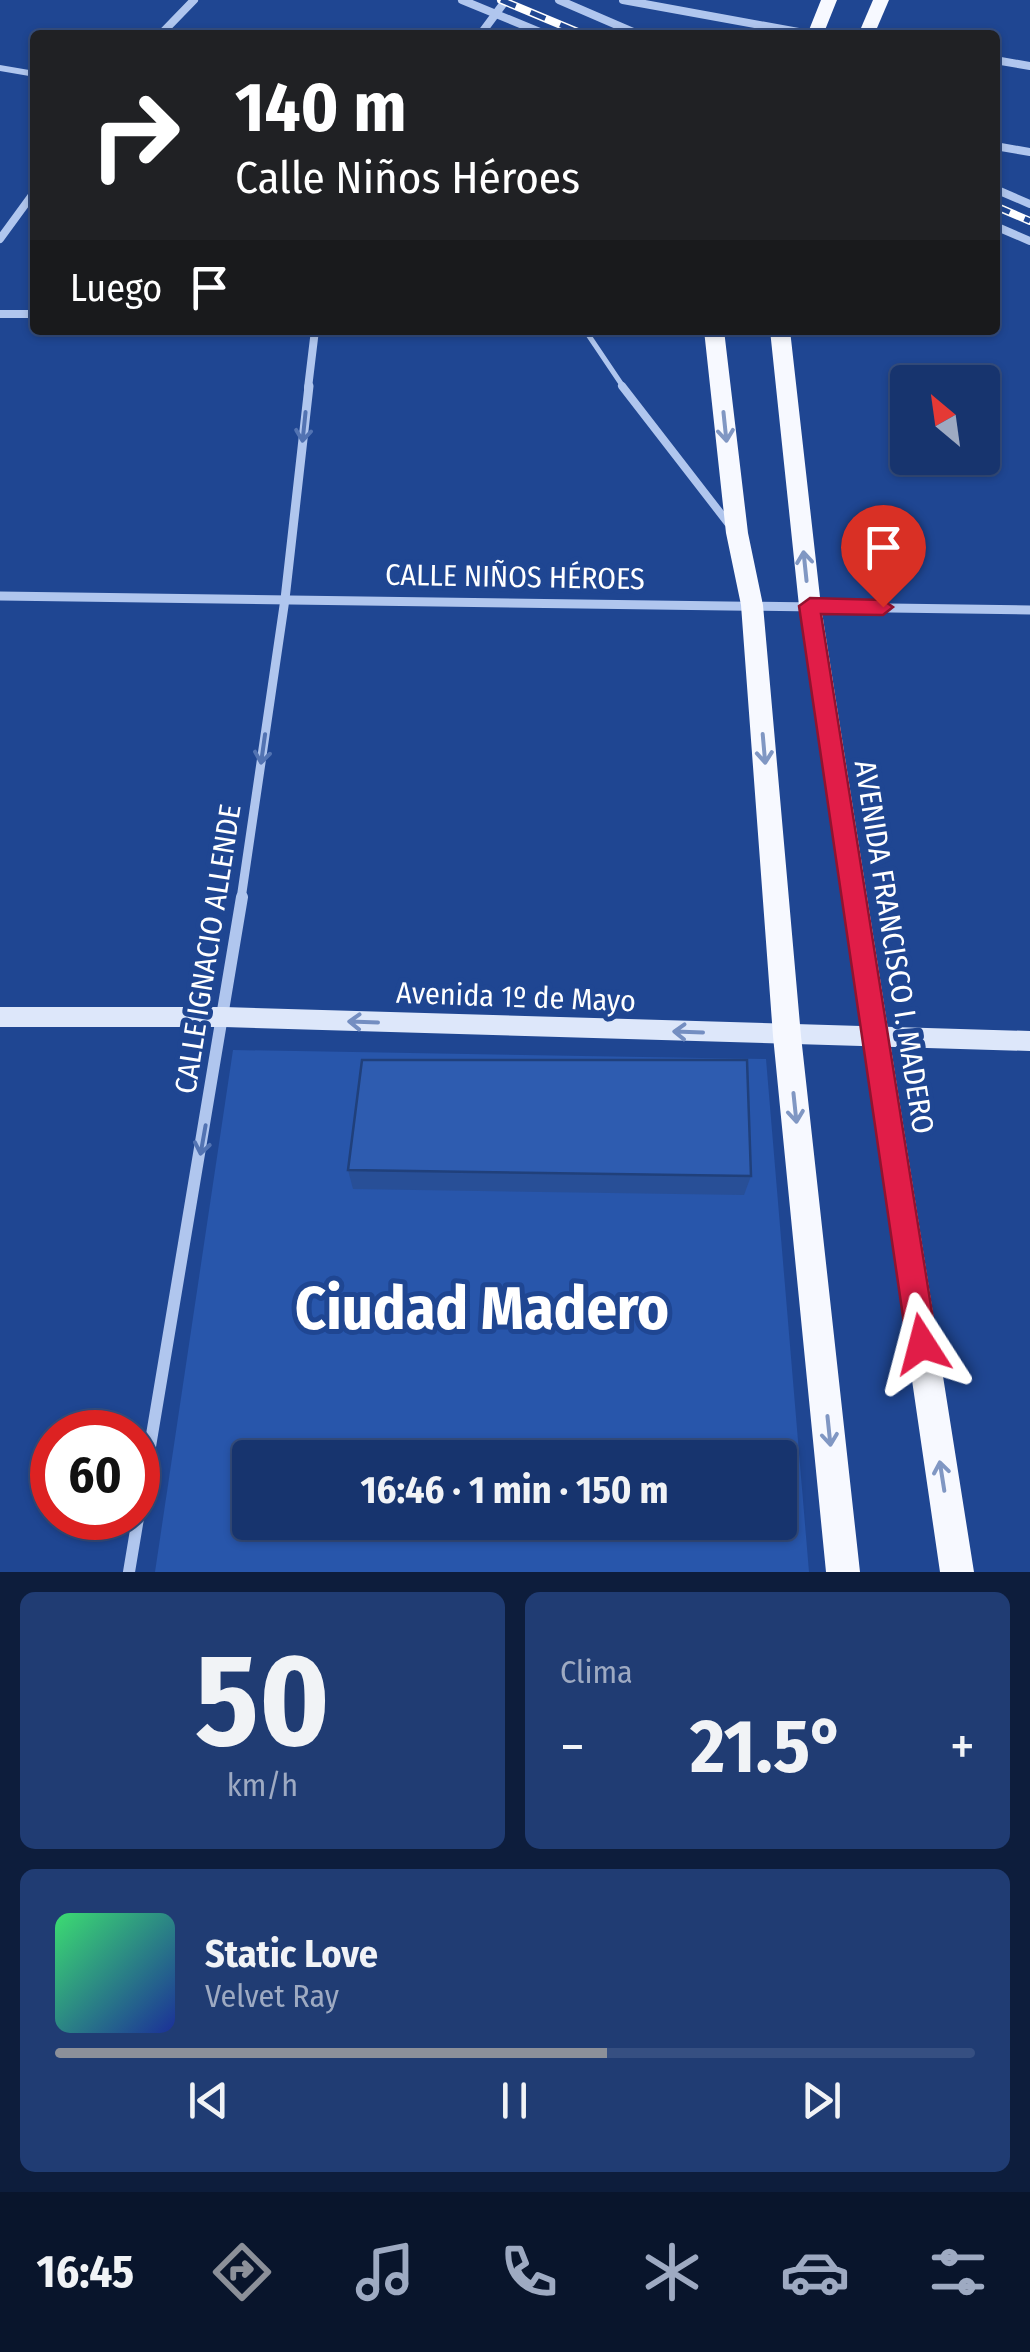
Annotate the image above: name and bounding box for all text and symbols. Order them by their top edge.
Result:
text: 140 m [235,66,407,150]
icon: right [70,70,200,200]
text: Calle Niños Héroes [235,151,580,205]
icon: arrive [182,260,237,315]
text: Luego [70,265,162,311]
north arrow [890,365,1000,475]
map controls [890,365,1000,475]
one-way arrow [294,410,313,442]
one-way arrow [716,410,735,442]
pin [841,505,926,608]
icon: arrive [856,520,911,575]
one-way arrow [795,550,814,583]
street label: CALLE NIÑOS HÉROES [385,557,645,597]
one-way arrow [254,733,272,765]
one-way arrow [754,733,773,765]
street label: AVENIDA FRANCISCO I. MADERO [847,758,941,1136]
street label: CALLE IGNACIO ALLENDE [167,802,249,1096]
street label: Avenida 1º de Mayo [395,975,637,1019]
one-way arrow [347,1012,379,1031]
one-way arrow [672,1023,704,1042]
one-way arrow [786,1091,805,1123]
one-way arrow [193,1123,212,1155]
district label: Ciudad Madero [295,1273,669,1345]
position arrow [870,1292,974,1396]
speed limit sign: 60 [30,1410,160,1540]
one-way arrow [819,1414,838,1447]
one-way arrow [933,1460,951,1492]
text: 16:46 · 1 min · 150 m [361,1467,669,1513]
text: 50 [195,1623,330,1779]
text: Clima [560,1653,633,1691]
text: 21.5° [690,1702,845,1792]
text: − [560,1714,585,1780]
text: + [950,1714,975,1780]
text: km/h [227,1766,298,1804]
text: Static Love [205,1931,378,1977]
text: Velvet Ray [205,1977,339,2015]
icon: previous [181,2073,236,2128]
icon: pause [487,2073,542,2128]
icon: next [794,2073,849,2128]
icon: directions [207,2237,277,2307]
icon: music [350,2237,420,2307]
icon: phone [494,2237,564,2307]
icon: climate [637,2237,707,2307]
icon: car [780,2237,850,2307]
icon: filters [923,2237,993,2307]
text: 16:45 [37,2245,134,2299]

